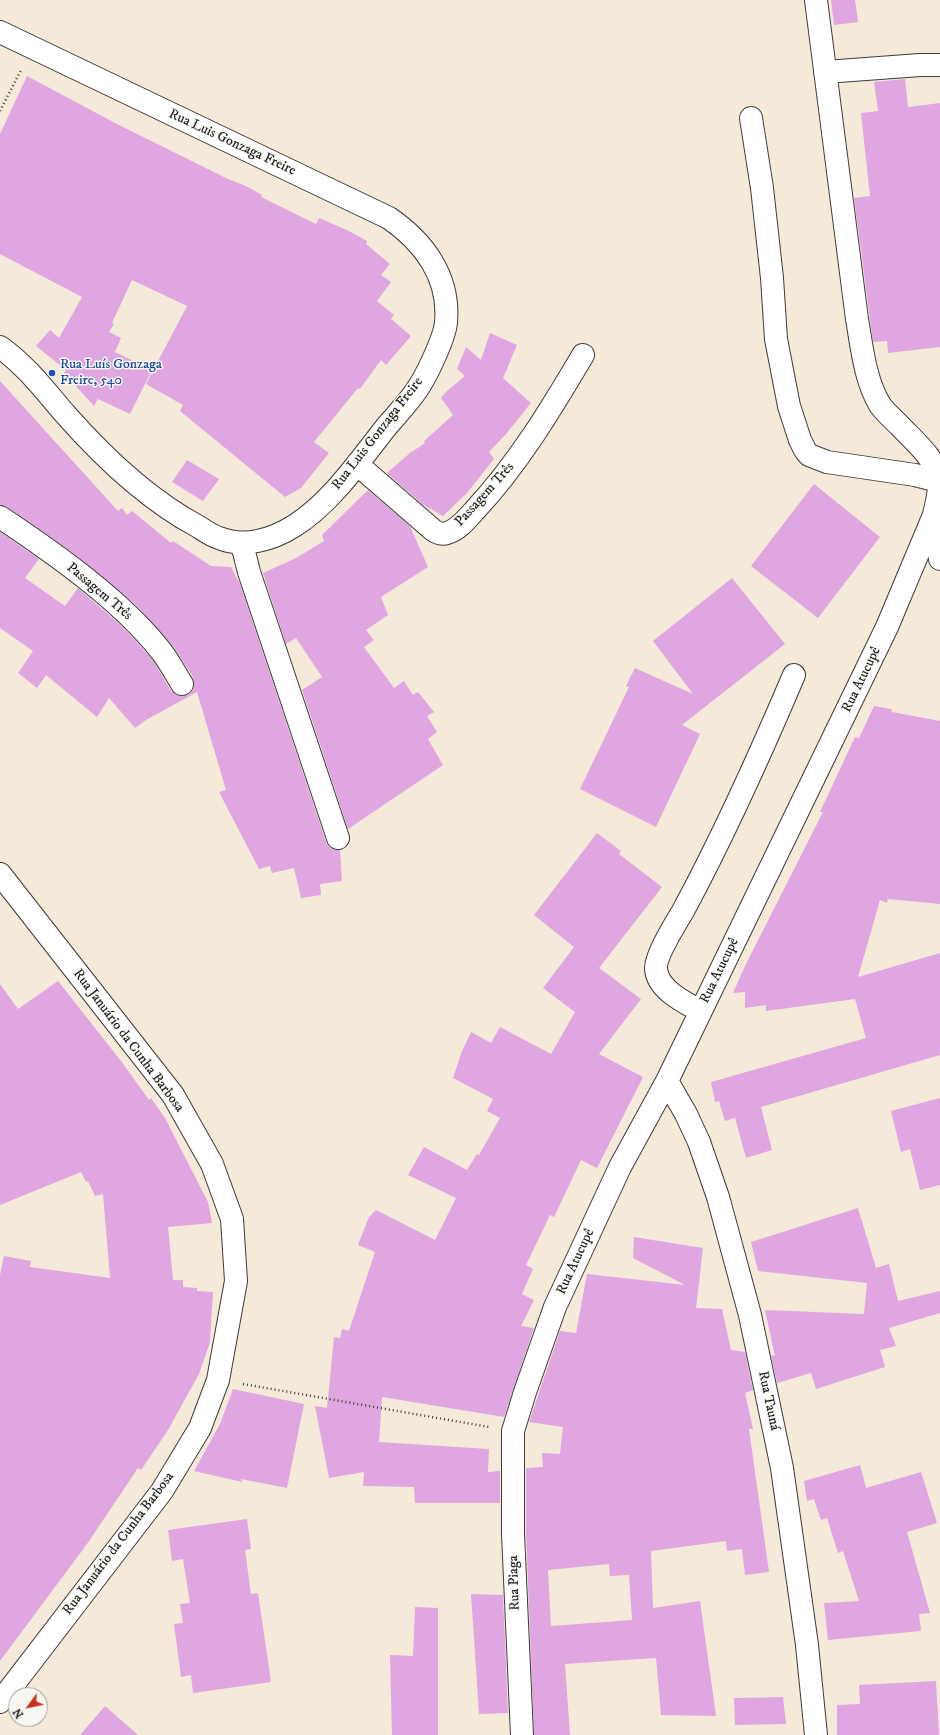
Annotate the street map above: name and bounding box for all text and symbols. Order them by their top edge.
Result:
street label: Rua Luis Gonzaga Freire [166,106,298,180]
place label: Rua Luís Gonzaga Freire, 540 [60,357,162,390]
marker: Rua Luís Gonzaga Freire, 540 [47,368,57,378]
street label: Rua Luis Gonzaga Freire [329,374,427,494]
street label: Passagem Três [452,460,518,530]
street label: Passagem Três [63,560,135,624]
street label: Rua Atucupê [839,645,885,715]
street label: Rua Atucupê [697,936,743,1006]
street label: Rua Januário da Cunha Barbosa [69,966,187,1116]
street label: Rua Atucupê [553,1226,599,1298]
street label: Rua Tauná [754,1370,782,1432]
street label: Rua Januário da Cunha Barbosa [60,1469,178,1619]
street label: Rua Piaga [506,1555,524,1611]
north arrow [8,1687,48,1727]
text: N [10,1705,27,1721]

